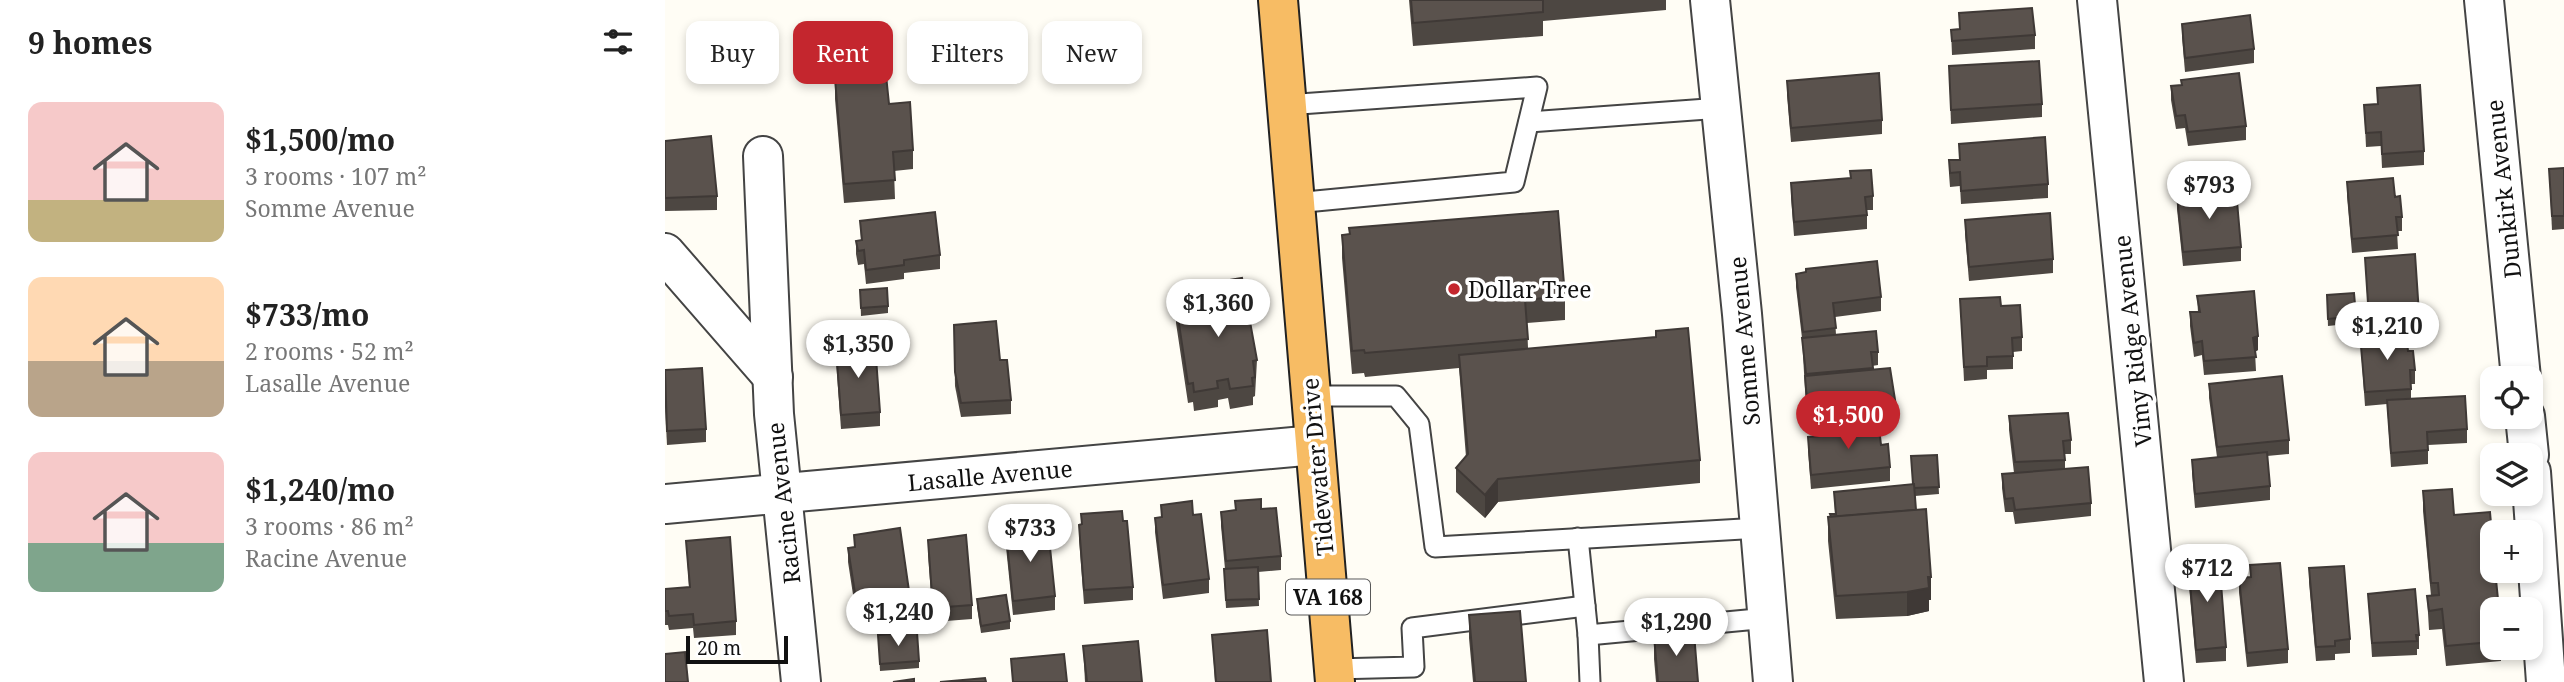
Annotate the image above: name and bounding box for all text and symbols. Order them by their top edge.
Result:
chip: Buy [686,21,779,84]
chip: Rent [793,21,893,84]
chip: Filters [907,21,1028,84]
chip: New [1042,21,1142,84]
text: 9 homes [28,22,152,63]
icon: filters [599,23,637,61]
street label: Dunkirk Avenue [2478,98,2528,280]
text: $1,500/mo [245,119,395,160]
icon: home [84,130,168,214]
text: 3 rooms · 107 m² [245,160,427,192]
pin: $793 [2168,162,2250,221]
text: $793 [2183,168,2235,200]
text: Somme Avenue [245,192,415,224]
street label: Vimy Ridge Avenue [2105,234,2159,448]
street label: Somme Avenue [1721,255,1767,427]
place label: Dollar Tree [1468,273,1592,305]
pin: $1,360 [1161,280,1275,339]
marker: Dollar Tree [1446,281,1462,297]
text: $1,360 [1182,286,1254,318]
text: $733/mo [245,294,369,335]
pin: $1,210 [2330,302,2444,362]
icon: home [84,305,168,389]
text: $1,210 [2351,309,2423,341]
pin: $1,350 [801,320,915,380]
text: $1,350 [822,327,894,359]
text: 2 rooms · 52 m² [245,335,414,367]
map controls [2480,366,2543,660]
button: locate [2480,366,2543,429]
text: Lasalle Avenue [245,367,410,399]
street label: Tidewater Drive [1293,377,1341,557]
pin: $1,500 [1791,392,1905,451]
text: $1,500 [1812,398,1884,430]
street label: Racine Avenue [759,421,807,585]
button: layers [2480,443,2543,506]
street label: Lasalle Avenue [906,452,1074,498]
text: $1,240/mo [245,469,395,510]
icon: home [84,480,168,564]
pin: $733 [989,504,1071,564]
text: 3 rooms · 86 m² [245,510,414,542]
text: $733 [1004,511,1056,543]
button: + [2480,520,2543,583]
text: Racine Avenue [245,542,407,574]
pin: $712 [2166,544,2248,604]
text: $712 [2181,551,2233,583]
road number: VA 168 [1286,580,1370,614]
pin: $1,240 [841,588,955,648]
text: $1,240 [862,595,934,627]
button: − [2480,597,2543,660]
pin: $1,290 [1619,598,1733,658]
text: $1,290 [1640,605,1712,637]
scale bar [686,633,787,665]
text: 20 m [697,635,741,661]

